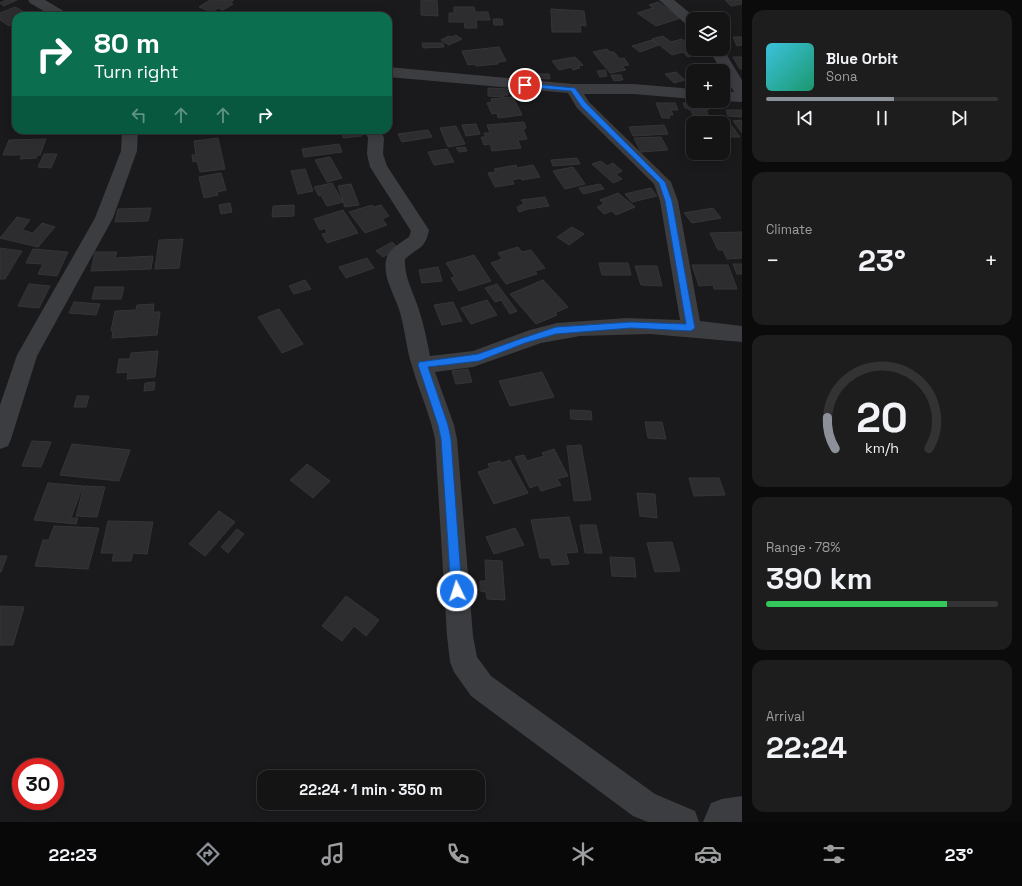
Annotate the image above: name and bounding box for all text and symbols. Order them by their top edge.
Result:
map controls [686,12,730,160]
button: layers [686,12,730,56]
text: 80 m [94,25,160,61]
icon: right [28,28,80,80]
text: Blue Orbit [826,49,898,68]
text: Turn right [94,60,178,83]
button: + [686,64,730,108]
pin [508,68,542,102]
text: Sona [826,68,857,85]
icon: arrive [514,74,536,96]
icon: left [128,104,150,126]
icon: ahead [170,104,192,126]
icon: ahead [212,104,234,126]
icon: right [254,104,276,126]
icon: previous [794,107,816,129]
icon: pause [871,107,893,129]
icon: next [948,107,970,129]
button: − [686,116,730,160]
text: Climate [766,221,812,238]
text: 23° [858,241,906,280]
text: − [766,246,780,274]
text: + [984,246,998,274]
text: 20 [856,391,908,444]
text: km/h [865,439,899,457]
text: Range · 78% [766,539,840,556]
text: 390 km [766,559,872,598]
position arrow [436,570,478,612]
text: Arrival [766,708,805,725]
text: 22:24 [766,728,847,767]
speed limit sign: 30 [12,758,64,810]
text: 22:24 · 1 min · 350 m [299,780,443,799]
icon: directions [194,840,222,868]
icon: music [319,840,347,868]
icon: phone [444,840,472,868]
icon: climate [569,840,597,868]
icon: car [694,840,722,868]
icon: filters [820,840,848,868]
text: 22:23 [49,843,97,866]
text: 23° [945,843,973,866]

